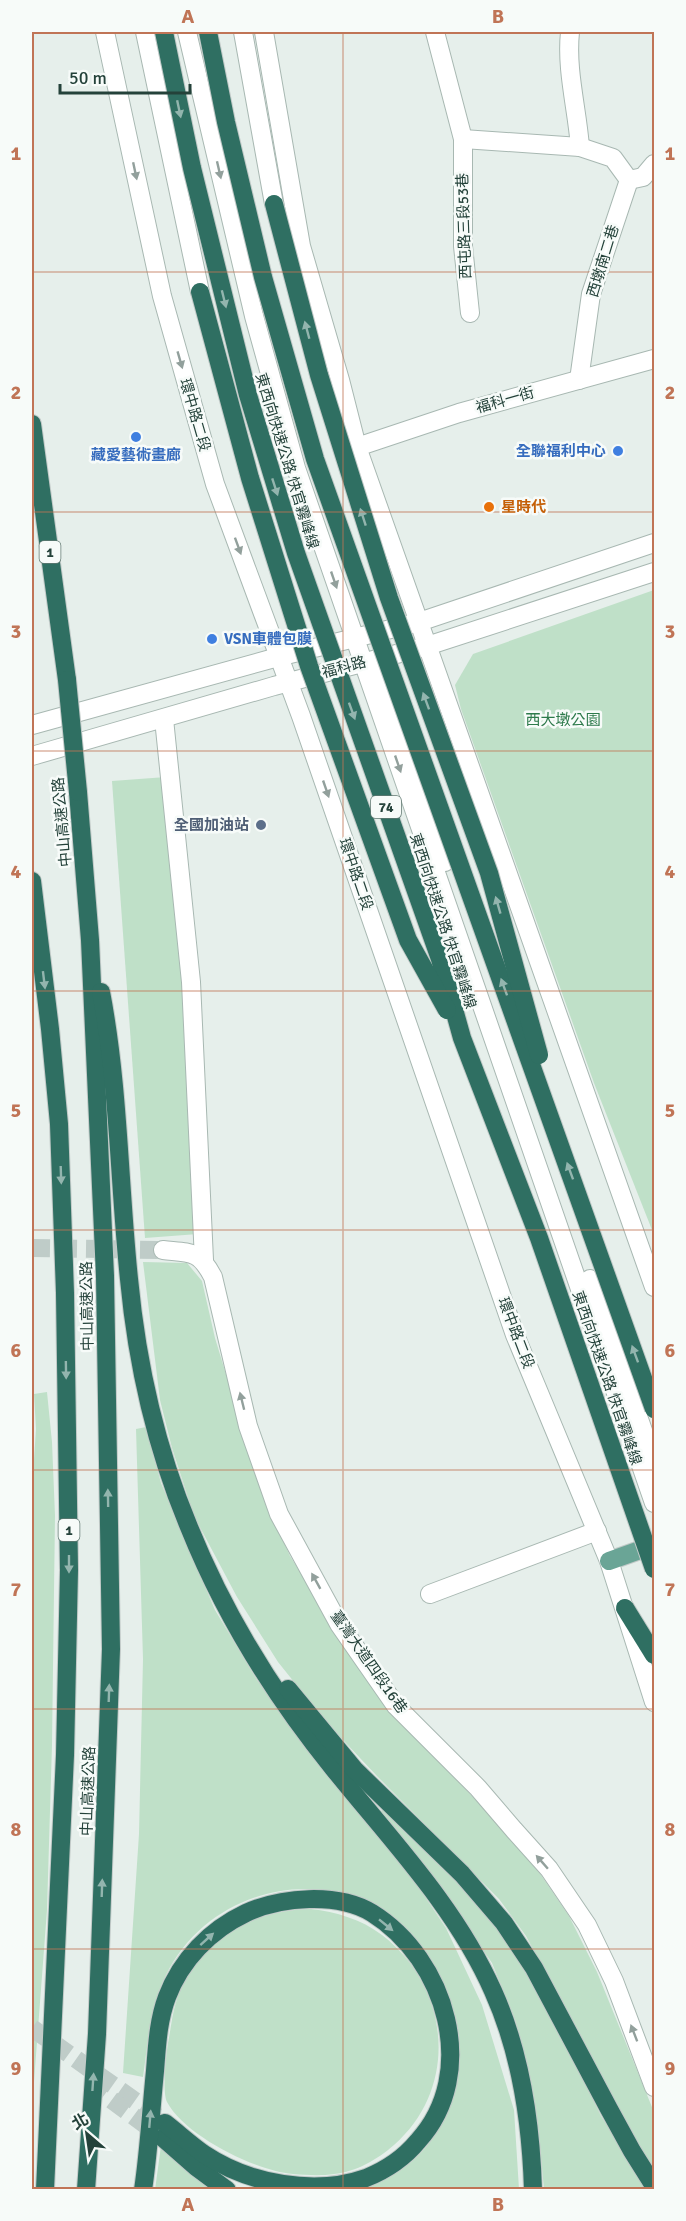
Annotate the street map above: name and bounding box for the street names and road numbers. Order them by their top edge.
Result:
street label: 西屯路三段53巷 [453,173,475,279]
street label: 西墩南二巷 [583,222,623,300]
street label: 東西向快速公路 快官霧峰線 [252,371,322,551]
street label: 環中路二段 [176,376,214,454]
street label: 福科一街 [474,383,536,417]
road number: 1 [40,541,60,563]
street label: 福科路 [320,652,368,682]
street label: 中山高速公路 [49,776,75,868]
road number: 74 [371,796,401,818]
street label: 東西向快速公路 快官霧峰線 [406,831,480,1011]
street label: 環中路二段 [335,836,377,912]
street label: 中山高速公路 [77,1261,97,1351]
street label: 東西向快速公路 快官霧峰線 [569,1288,645,1468]
street label: 環中路二段 [494,1295,538,1371]
road number: 1 [58,1519,80,1541]
street label: 臺灣大道四段16巷 [327,1607,411,1717]
street label: 中山高速公路 [77,1746,99,1836]

